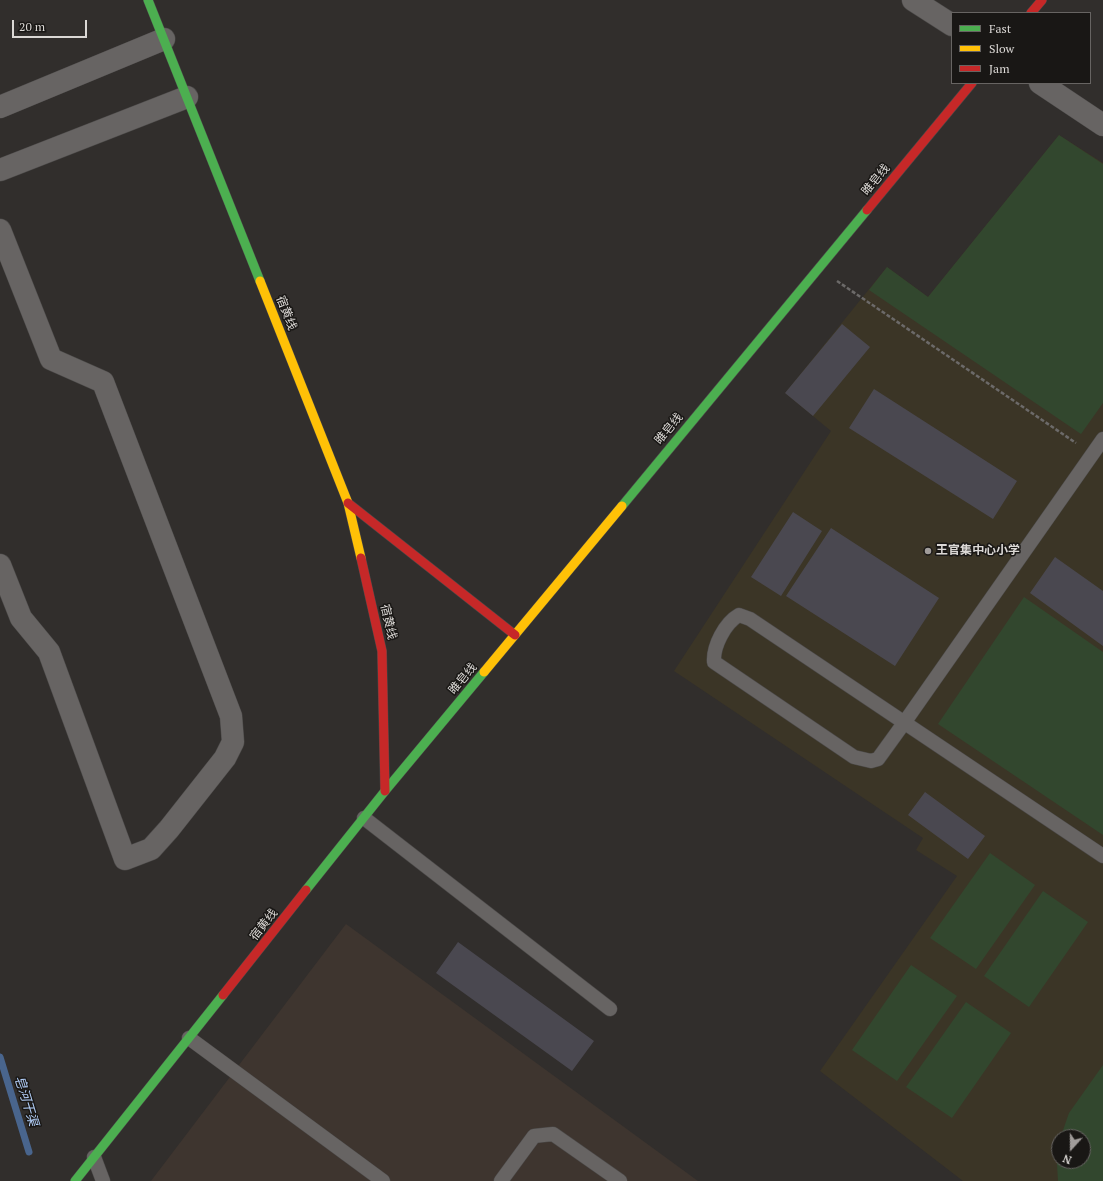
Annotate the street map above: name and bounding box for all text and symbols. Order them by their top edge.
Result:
scale bar [14,12,89,38]
legend [951,12,1091,84]
text: 20 m [19,19,45,34]
text: Fast [989,21,1011,36]
text: Slow [989,41,1014,56]
text: Jam [989,61,1010,76]
street label: 睢皂线 [859,162,893,198]
street label: 宿黄线 [273,294,299,332]
street label: 睢皂线 [652,411,686,447]
place label: 王官集中心小学 [936,544,1020,558]
marker: 王官集中心小学 [923,546,933,556]
street label: 宿黄线 [377,603,399,641]
street label: 睢皂线 [446,661,480,697]
street label: 宿黄线 [247,906,281,944]
water label: 皂河干渠 [11,1074,41,1128]
north arrow [1051,1129,1091,1169]
text: N [1061,1151,1073,1167]

